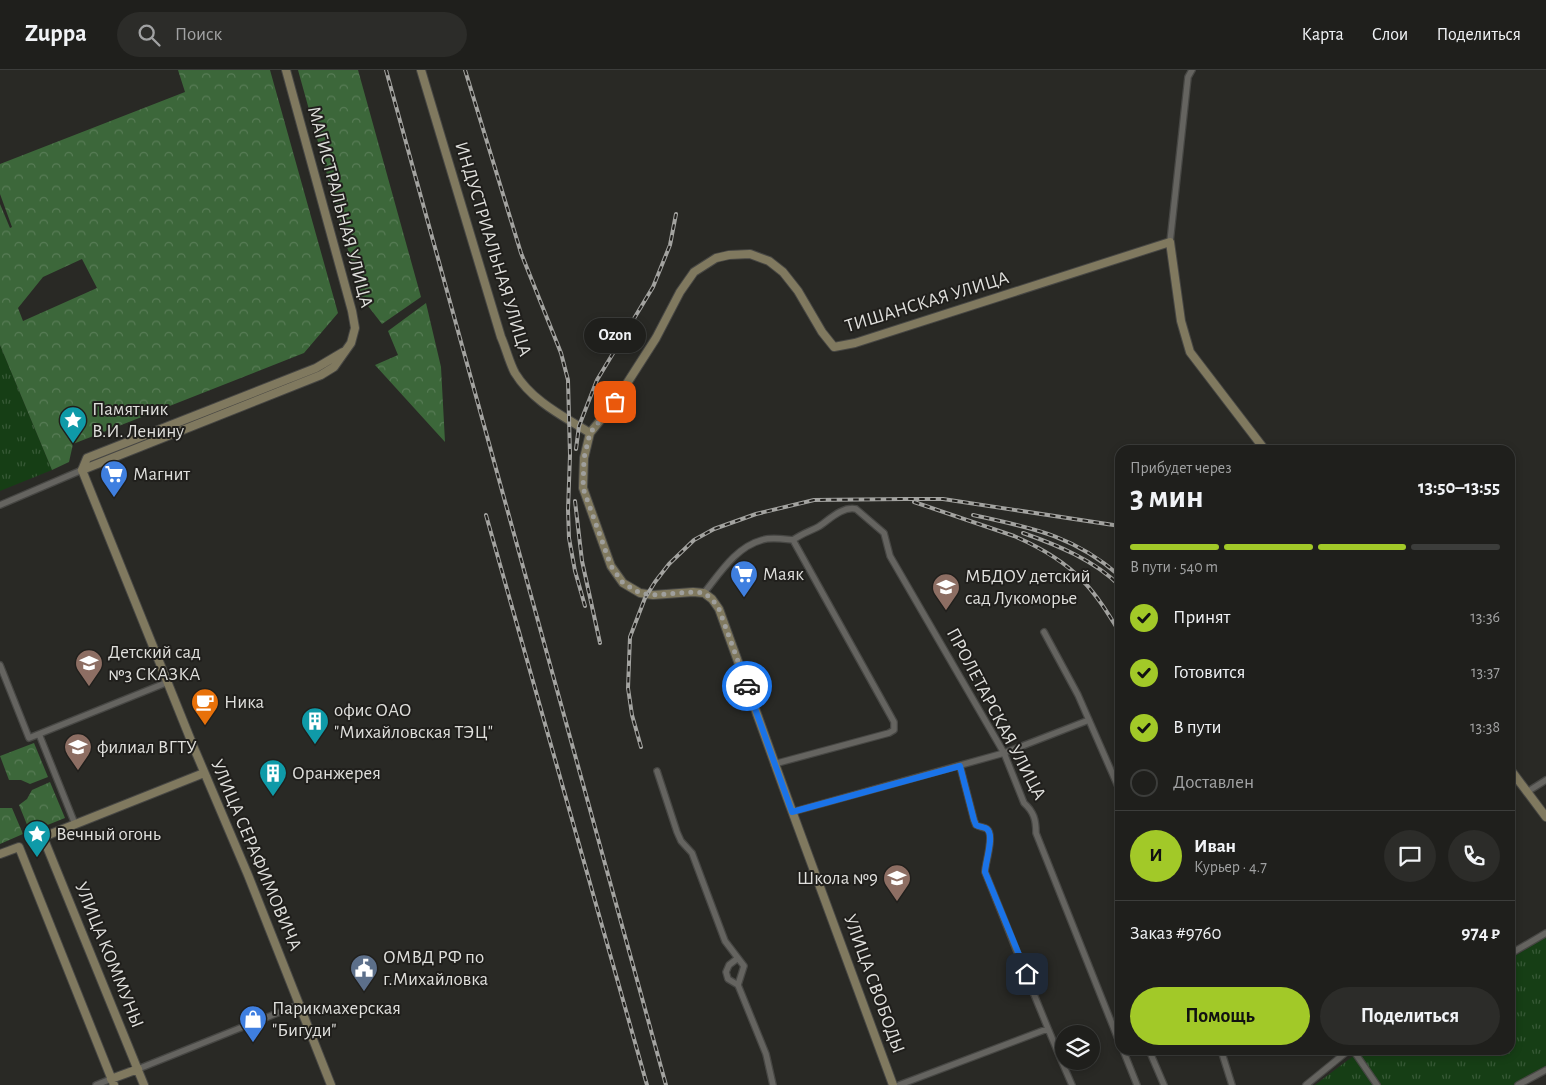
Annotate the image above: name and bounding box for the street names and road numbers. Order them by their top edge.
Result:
street label: МАГИСТРАЛЬНАЯ УЛИЦА [304,104,376,310]
street label: ИНДУСТРИАЛЬНАЯ УЛИЦА [451,139,535,359]
street label: ТИШАНСКАЯ УЛИЦА [843,268,1011,336]
street label: ПРОЛЕТАРСКАЯ УЛИЦА [943,625,1049,803]
street label: УЛИЦА СЕРАФИМОВИЧА [207,757,305,953]
street label: УЛИЦА КОММУНЫ [71,879,147,1031]
street label: УЛИЦА СВОБОДЫ [840,912,908,1056]

